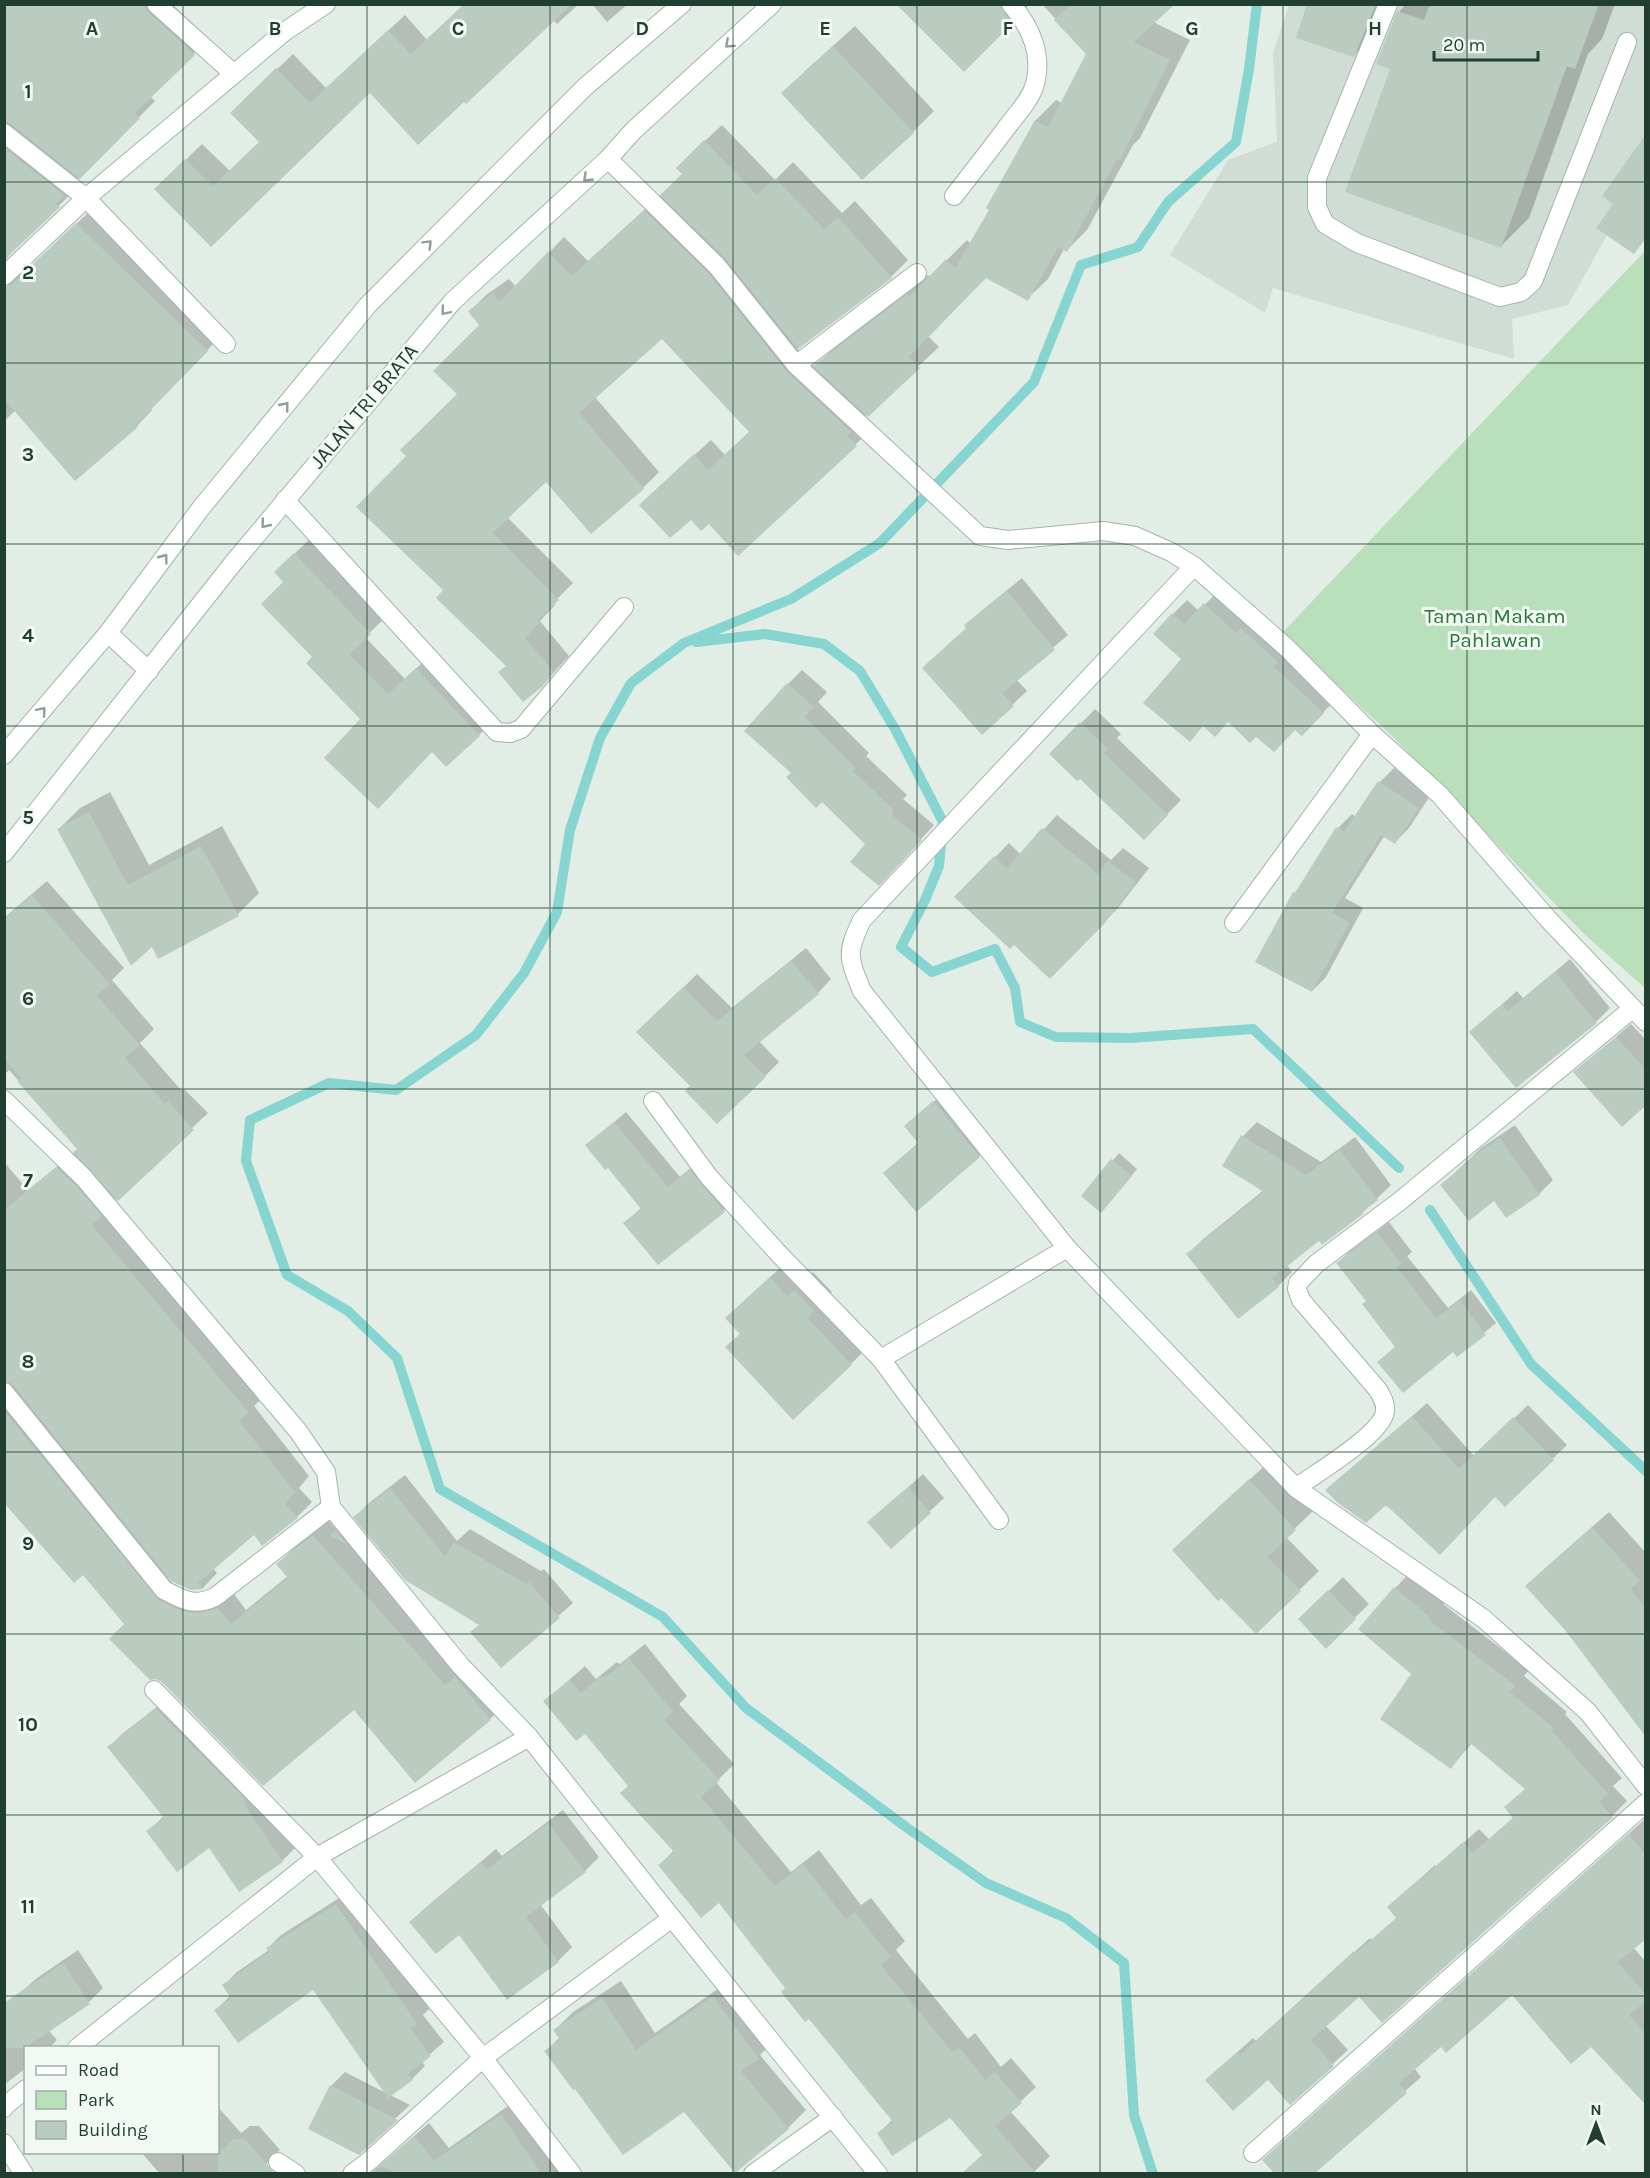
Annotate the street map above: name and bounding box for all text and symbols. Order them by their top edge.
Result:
text: A [86,17,99,40]
text: B [269,17,281,40]
text: C [452,17,464,40]
text: D [635,17,649,40]
text: E [819,17,831,40]
text: F [1003,17,1014,40]
text: G [1185,17,1199,40]
text: H [1368,17,1382,40]
scale bar [1434,24,1538,62]
text: 20 m [1443,34,1485,56]
one-way arrow [725,37,736,48]
text: 1 [24,80,32,103]
one-way arrow [584,170,595,181]
one-way arrow [421,241,432,252]
text: 2 [22,261,34,284]
one-way arrow [441,304,452,315]
street label: JALAN TRI BRATA [305,339,423,473]
one-way arrow [278,402,289,413]
text: 3 [22,443,34,466]
one-way arrow [262,517,273,528]
one-way arrow [156,554,167,565]
park label: Taman Makam Pahlawan [1424,604,1566,652]
text: 4 [22,624,34,647]
one-way arrow [35,707,46,718]
text: 5 [22,806,34,829]
text: 6 [22,987,34,1010]
text: 7 [23,1169,33,1192]
text: 8 [22,1350,34,1373]
text: 9 [22,1532,34,1555]
text: 10 [18,1713,38,1736]
text: 11 [21,1895,35,1918]
legend [24,2046,219,2154]
text: Road [78,2059,119,2081]
text: Park [78,2089,115,2111]
north arrow [1566,2094,1626,2154]
text: N [1590,2100,1602,2119]
text: Building [78,2119,148,2141]

